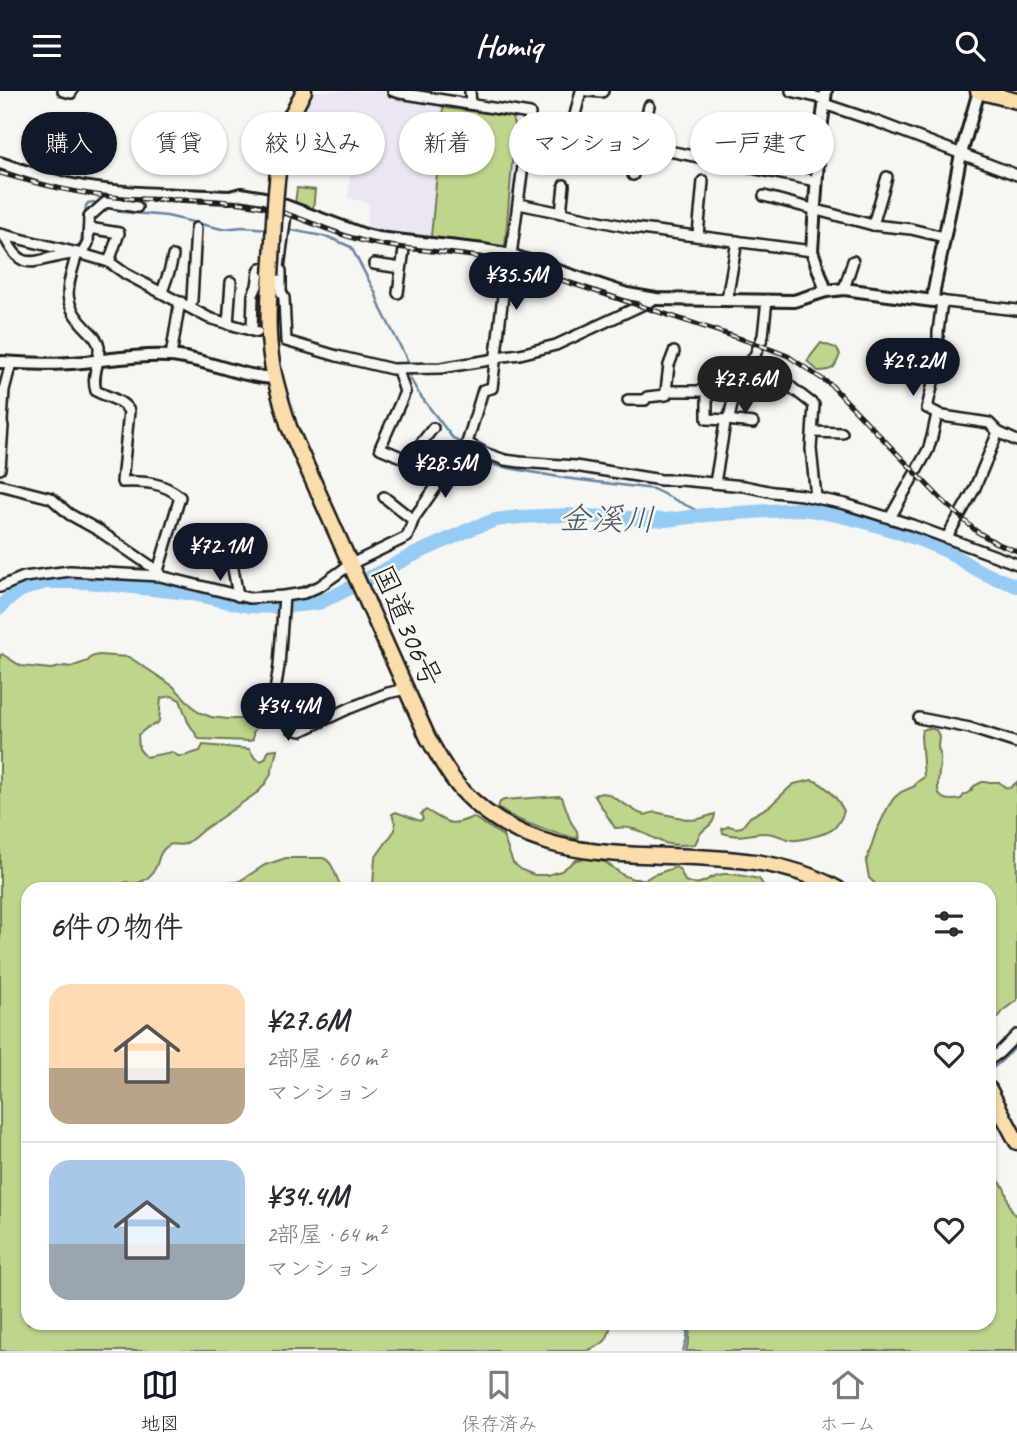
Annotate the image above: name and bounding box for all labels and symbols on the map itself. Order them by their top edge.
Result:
pin: ¥35.5M [459,253,573,312]
pin: ¥29.2M [856,338,970,398]
pin: ¥27.6M [688,357,802,416]
pin: ¥28.5M [388,441,502,500]
water label: 金溪川 [559,498,655,540]
pin: ¥72.1M [163,524,277,583]
street label: 国道306号 [363,559,451,693]
pin: ¥34.4M [231,683,345,743]

